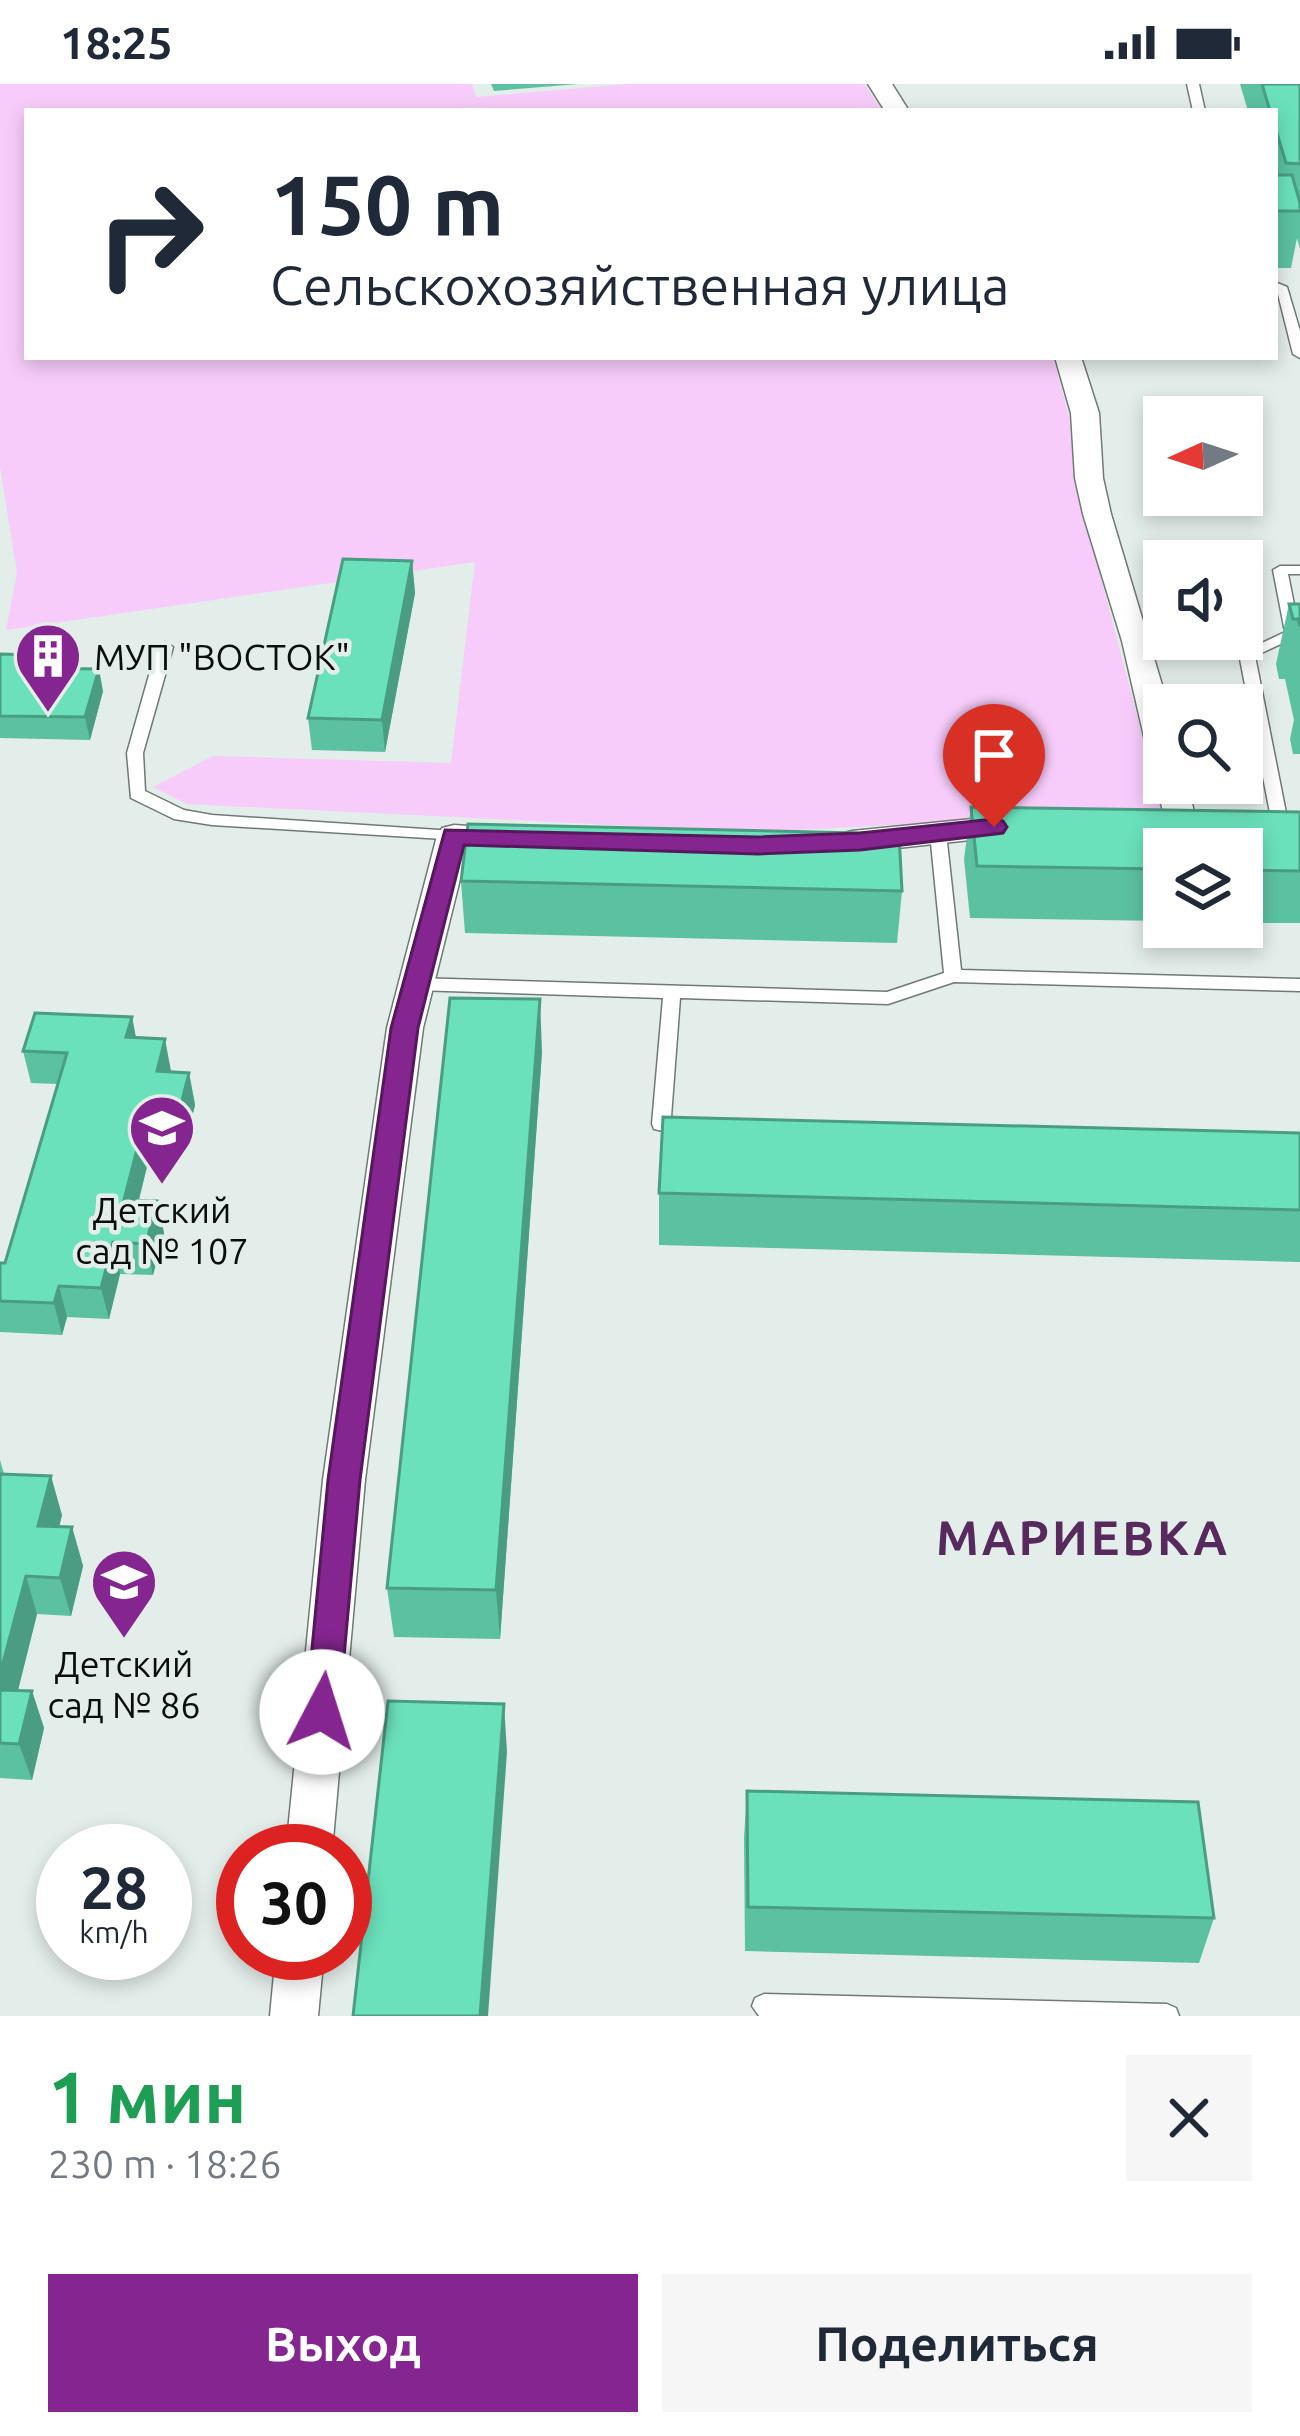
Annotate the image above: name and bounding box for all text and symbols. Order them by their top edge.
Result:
text: 18:25 [60,17,173,68]
icon: right [72,156,228,312]
text: 150 m [270,157,504,251]
text: Сельскохозяйственная улица [270,255,1009,315]
north arrow [1143,396,1263,516]
map controls [1143,396,1263,948]
button: sound [1143,540,1263,660]
building icon: МУП "ВОСТОК" [13,621,83,715]
place label: МУП "ВОСТОК" [94,636,350,677]
button: search [1143,684,1263,804]
pin [943,704,1045,827]
icon: arrive [961,722,1027,788]
button: layers [1143,828,1263,948]
school or university icon: Детский сад № 107 [127,1093,197,1187]
place label: Детский сад № 107 [75,1189,249,1271]
district label: МАРИЕВКА [936,1510,1230,1564]
school or university icon: Детский сад № 86 [89,1547,159,1641]
place label: Детский сад № 86 [47,1643,201,1725]
position arrow [259,1649,385,1775]
speed limit sign: 30 [216,1824,372,1980]
text: 28 [80,1853,148,1920]
text: km/h [79,1915,149,1949]
button: close [1126,2055,1252,2181]
text: 1 мин [48,2056,247,2137]
text: 230 m · 18:26 [48,2142,282,2185]
button: Выход [48,2274,638,2412]
button: Поделиться [662,2274,1252,2412]

